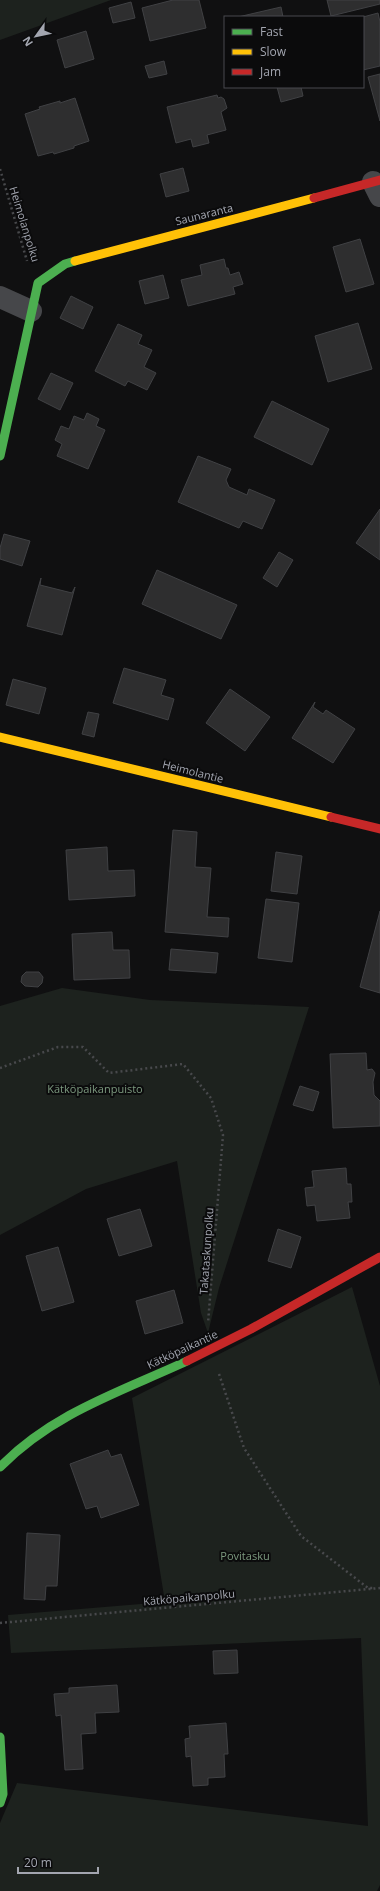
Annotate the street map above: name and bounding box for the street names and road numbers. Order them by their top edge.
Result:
street label: Heimolanpolku [6,184,44,264]
street label: Saunaranta [173,200,235,228]
street label: Heimolantie [161,756,225,786]
street label: Takataskunpolku [195,1207,217,1295]
street label: Kätköpaikantie [144,1326,220,1372]
street label: Kätköpaikanpolku [142,1586,236,1608]

